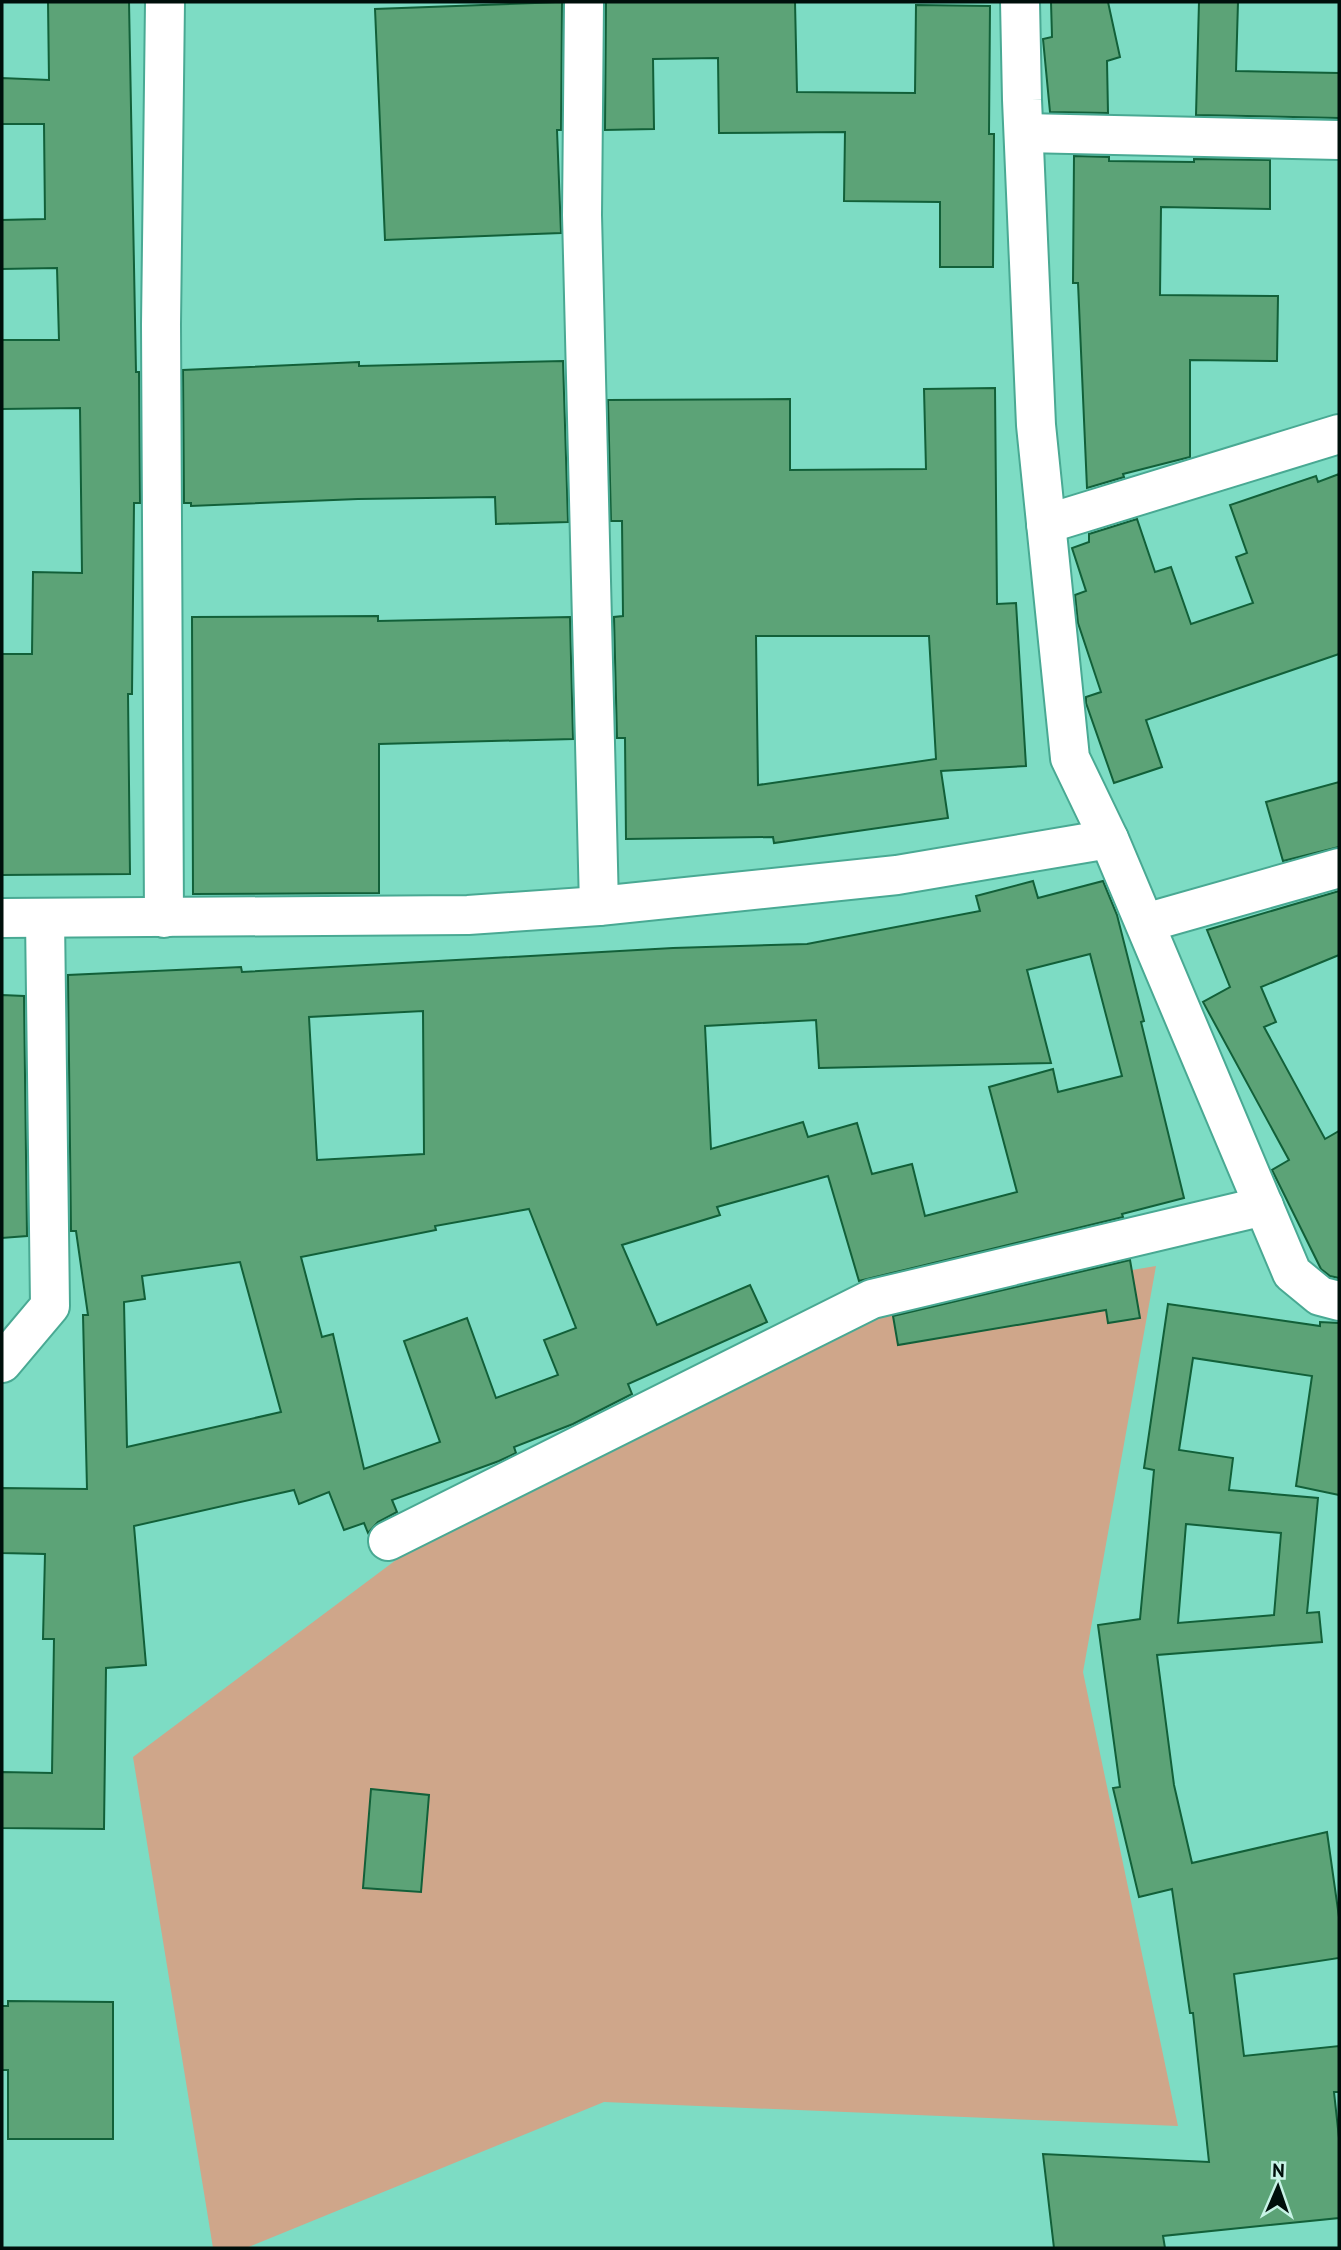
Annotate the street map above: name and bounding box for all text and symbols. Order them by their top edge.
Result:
north arrow [1243,2152,1313,2222]
text: N [1272,2158,1285,2182]

